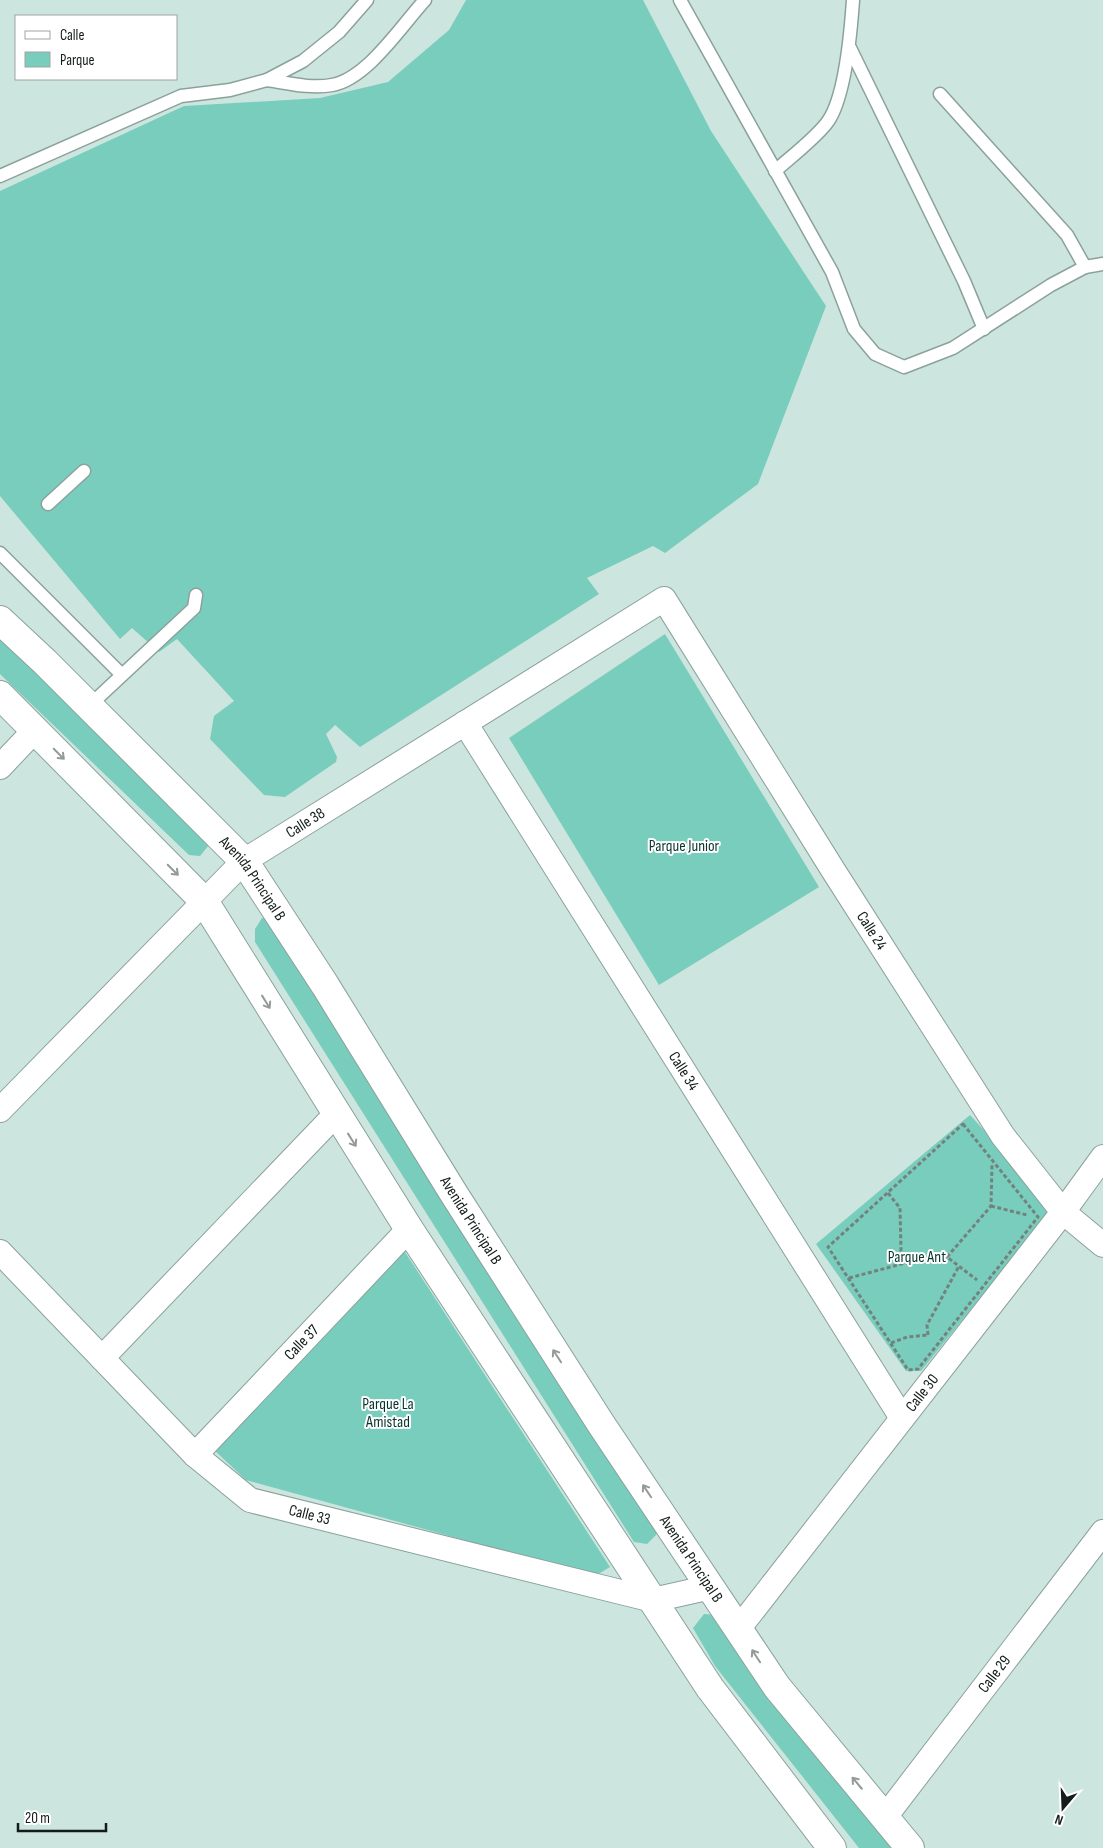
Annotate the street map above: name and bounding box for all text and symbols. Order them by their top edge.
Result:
legend [15,15,178,80]
text: Calle [60,26,84,45]
text: Parque [60,51,95,70]
one-way arrow [52,748,64,760]
street label: Calle 38 [282,803,328,842]
street label: Avenida Principal B [215,832,290,924]
park label: Parque Junior [649,837,720,856]
one-way arrow [167,864,179,876]
street label: Calle 24 [852,908,891,954]
one-way arrow [262,994,272,1008]
street label: Calle 34 [665,1048,703,1094]
one-way arrow [348,1132,358,1146]
street label: Avenida Principal B [435,1172,506,1268]
park label: Parque Ant [888,1248,946,1267]
street label: Calle 37 [280,1320,323,1364]
one-way arrow [552,1349,562,1363]
street label: Calle 30 [902,1370,943,1415]
park label: Parque La Amistad [362,1395,414,1432]
one-way arrow [641,1485,651,1499]
street label: Calle 33 [287,1501,332,1529]
street label: Avenida Principal B [655,1511,727,1606]
one-way arrow [751,1649,761,1663]
street label: Calle 29 [974,1651,1015,1697]
one-way arrow [851,1777,862,1790]
north arrow [1038,1783,1088,1833]
scale bar [18,1800,105,1832]
text: 20 m [25,1809,50,1828]
text: N [1053,1811,1065,1829]

